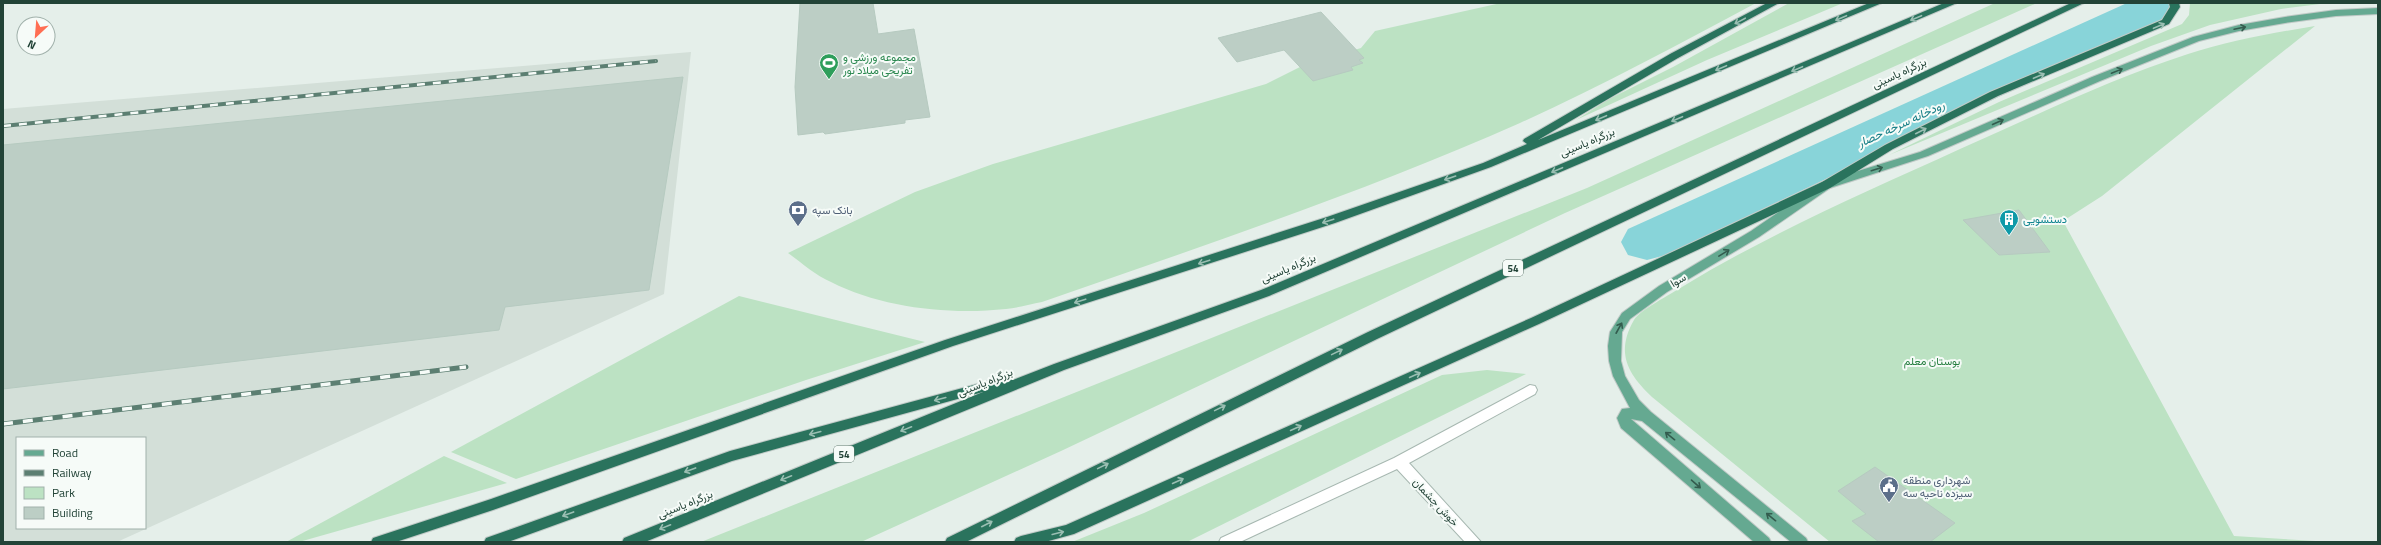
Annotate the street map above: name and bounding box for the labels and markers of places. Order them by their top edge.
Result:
place label: مجموعه ورزشی و تفریحی میلاد نور [842,49,916,78]
sports icon: مجموعه ورزشی و تفریحی میلاد نور [818,52,840,80]
bank icon: بانک سپه [787,199,809,227]
place label: بانک سپه [812,202,852,218]
building icon: دستشویی [1998,208,2020,236]
place label: دستشویی [2023,211,2067,227]
place label: شهرداری منطقه سیزده ناحیه سه [1903,472,1972,501]
public building icon: شهرداری منطقه سیزده ناحیه سه [1878,475,1900,503]

